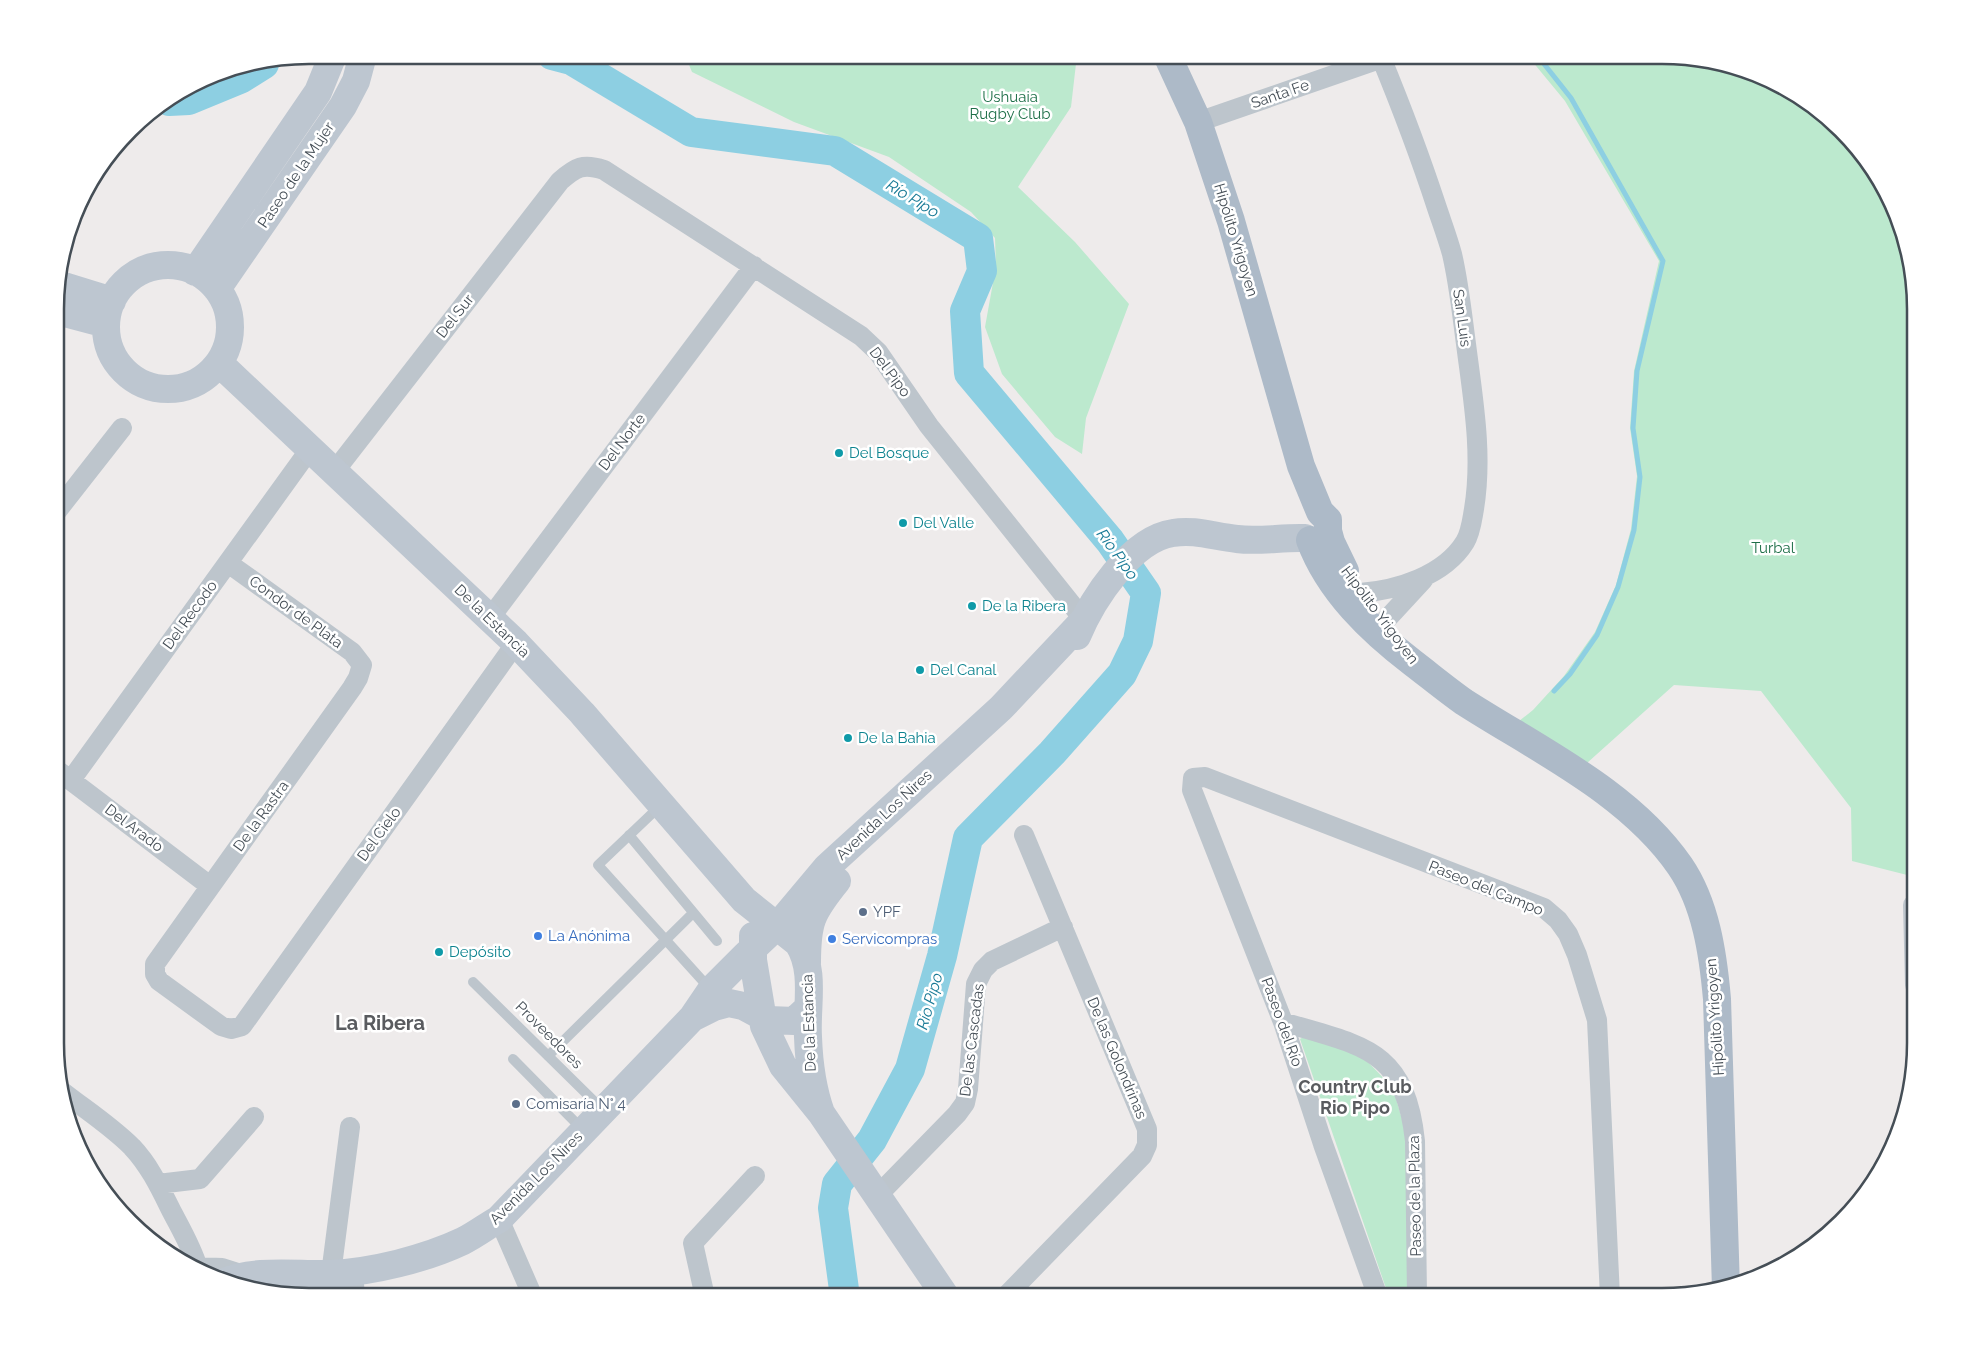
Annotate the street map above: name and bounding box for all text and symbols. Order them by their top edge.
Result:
street label: Santa Fe [1249,76,1312,112]
park label: Ushuaia Rugby Club [970,88,1050,123]
street label: Paseo de la Mujer [254,118,338,231]
water label: Río Pipo [883,175,943,222]
street label: Hipólito Yrigoyen [1210,181,1262,299]
street label: San Luis [1449,288,1475,348]
street label: Del Sur [432,290,478,341]
street label: Del Pipo [865,344,915,401]
street label: Del Norte [595,410,649,474]
place label: Del Bosque [849,444,929,462]
marker: Del Bosque [833,447,845,459]
place label: Del Valle [913,514,974,532]
marker: Del Valle [897,517,909,529]
water label: Río Pipo [1093,525,1142,583]
park label: Turbal [1751,539,1796,557]
street label: Hipólito Yrigoyen [1337,563,1423,667]
street label: Condor de Plata [246,572,346,652]
street label: Del Recodo [159,577,221,653]
street label: De la Estancia [451,581,533,661]
place label: De la Ribera [982,597,1066,615]
marker: De la Ribera [966,600,978,612]
place label: Del Canal [930,661,997,679]
marker: Del Canal [914,664,926,676]
place label: De la Bahia [858,729,936,747]
marker: De la Bahia [842,732,854,744]
street label: Avenida Los Ñires [833,766,935,864]
street label: De la Rastra [229,777,293,855]
street label: Del Arado [101,800,167,856]
street label: Del Cielo [353,803,405,865]
street label: Paseo del Campo [1426,857,1546,919]
place label: YPF [873,903,901,921]
marker: YPF [857,906,869,918]
place label: La Anónima [548,927,630,945]
marker: La Anónima [532,930,544,942]
place label: Servicompras [842,930,937,948]
marker: Servicompras [826,933,838,945]
place label: Depósito [449,943,511,961]
marker: Depósito [433,946,445,958]
street label: Hipólito Yrigoyen [1702,958,1728,1076]
water label: Río Pipo [912,971,947,1032]
street label: De la Estancia [798,974,820,1072]
street label: Paseo del Río [1258,975,1307,1069]
street label: De las Cascadas [956,983,988,1097]
street label: De las Golondrinas [1083,995,1151,1121]
street label: Proveedores [512,998,586,1072]
district label: La Ribera [335,1011,425,1035]
district label: Country Club Rio Pipo [1298,1076,1412,1118]
place label: Comisaría N° 4 [526,1095,626,1113]
marker: Comisaría N° 4 [510,1098,522,1110]
street label: Avenida Los Ñires [486,1128,586,1228]
street label: Paseo de la Plaza [1405,1135,1425,1257]

